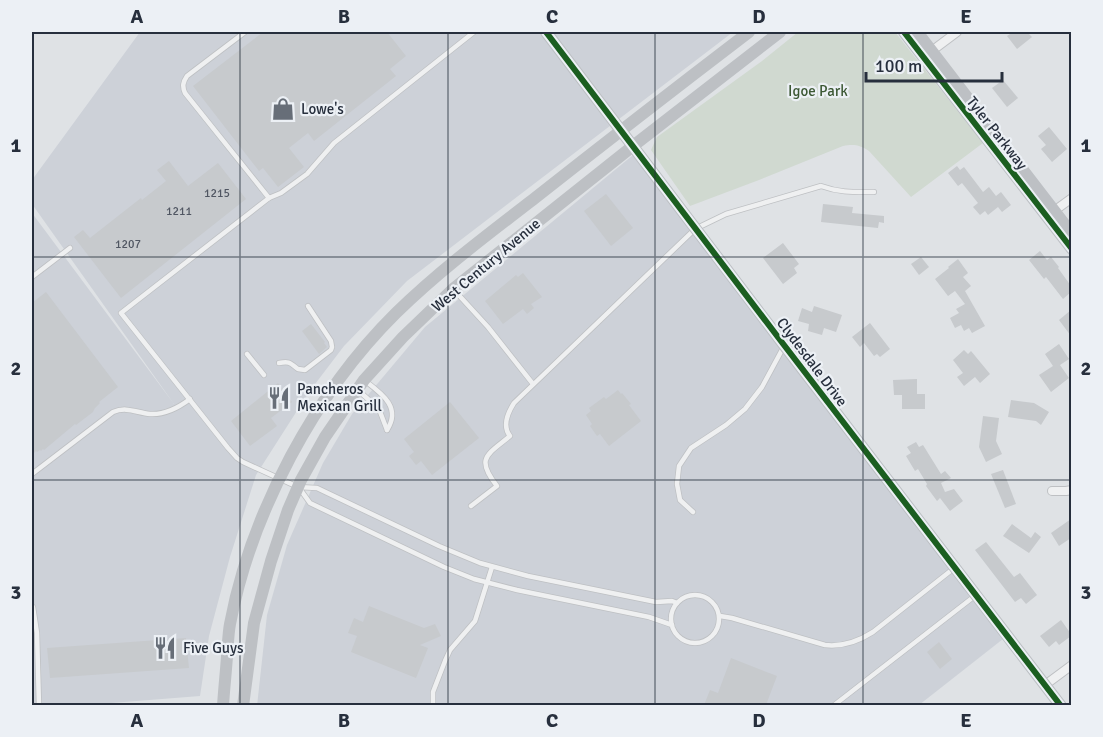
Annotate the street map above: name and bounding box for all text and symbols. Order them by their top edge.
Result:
text: A [131,4,144,29]
text: B [338,4,350,29]
text: C [546,4,558,29]
text: D [752,4,766,29]
text: E [960,4,972,29]
scale bar [866,45,1002,83]
text: 100 m [875,55,922,77]
park label: Igoe Park [788,82,848,100]
street label: Tyler Parkway [963,93,1031,173]
shop icon: Lowe's [270,96,296,122]
place label: Lowe's [301,100,344,118]
text: 1 [11,133,22,158]
text: 1 [1081,133,1092,158]
house number: 1215 [204,186,230,201]
house number: 1211 [166,204,192,219]
street label: West Century Avenue [428,214,544,316]
house number: 1207 [115,237,141,252]
street label: Clydesdale Drive [773,314,851,410]
text: 2 [11,356,21,381]
text: 2 [1081,356,1091,381]
place label: Pancheros Mexican Grill [297,380,382,415]
restaurant icon: Pancheros Mexican Grill [266,385,292,411]
text: 3 [11,580,21,605]
text: 3 [1081,580,1091,605]
restaurant icon: Five Guys [152,635,178,661]
place label: Five Guys [183,639,244,657]
text: A [131,708,144,733]
text: B [338,708,350,733]
text: C [546,708,558,733]
text: D [752,708,766,733]
text: E [960,708,972,733]

